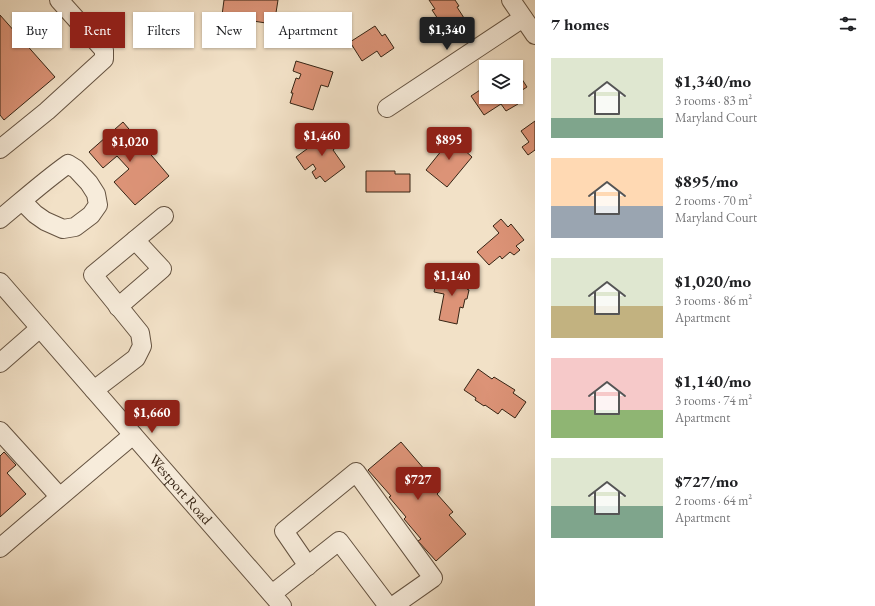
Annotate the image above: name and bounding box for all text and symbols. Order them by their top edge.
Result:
chip: Buy [12,12,62,48]
chip: Rent [70,12,125,48]
chip: Filters [133,12,194,48]
chip: New [202,12,256,48]
chip: Apartment [264,12,352,48]
text: 7 homes [551,13,609,35]
icon: filters [837,13,859,35]
pin: $1,340 [414,17,480,51]
text: $1,340 [429,21,465,38]
map controls [479,60,523,104]
button: layers [479,60,523,104]
text: $1,340/mo [675,70,751,92]
icon: home [583,74,631,122]
text: 3 rooms · 83 m² [675,92,752,109]
text: Maryland Court [675,109,757,126]
pin: $1,460 [289,123,355,157]
text: $1,460 [304,127,340,144]
pin: $895 [425,127,473,161]
pin: $1,020 [97,129,163,163]
text: $895 [436,131,462,148]
text: $1,020 [112,133,148,150]
text: $895/mo [675,170,738,192]
icon: home [583,174,631,222]
text: 2 rooms · 70 m² [675,192,752,209]
text: Maryland Court [675,209,757,226]
pin: $1,140 [419,263,485,297]
text: $1,140 [434,267,470,284]
text: $1,020/mo [675,270,751,292]
icon: home [583,274,631,322]
text: 3 rooms · 86 m² [675,292,752,309]
text: Apartment [675,309,730,326]
text: $1,140/mo [675,370,751,392]
icon: home [583,374,631,422]
text: 3 rooms · 74 m² [675,392,752,409]
pin: $1,660 [119,400,185,434]
text: $1,660 [134,404,170,421]
text: Apartment [675,409,730,426]
street label: Westport Road [145,450,217,529]
pin: $727 [394,467,442,501]
text: $727/mo [675,470,738,492]
text: $727 [405,471,431,488]
icon: home [583,474,631,522]
text: 2 rooms · 64 m² [675,492,752,509]
text: Apartment [675,509,730,526]

